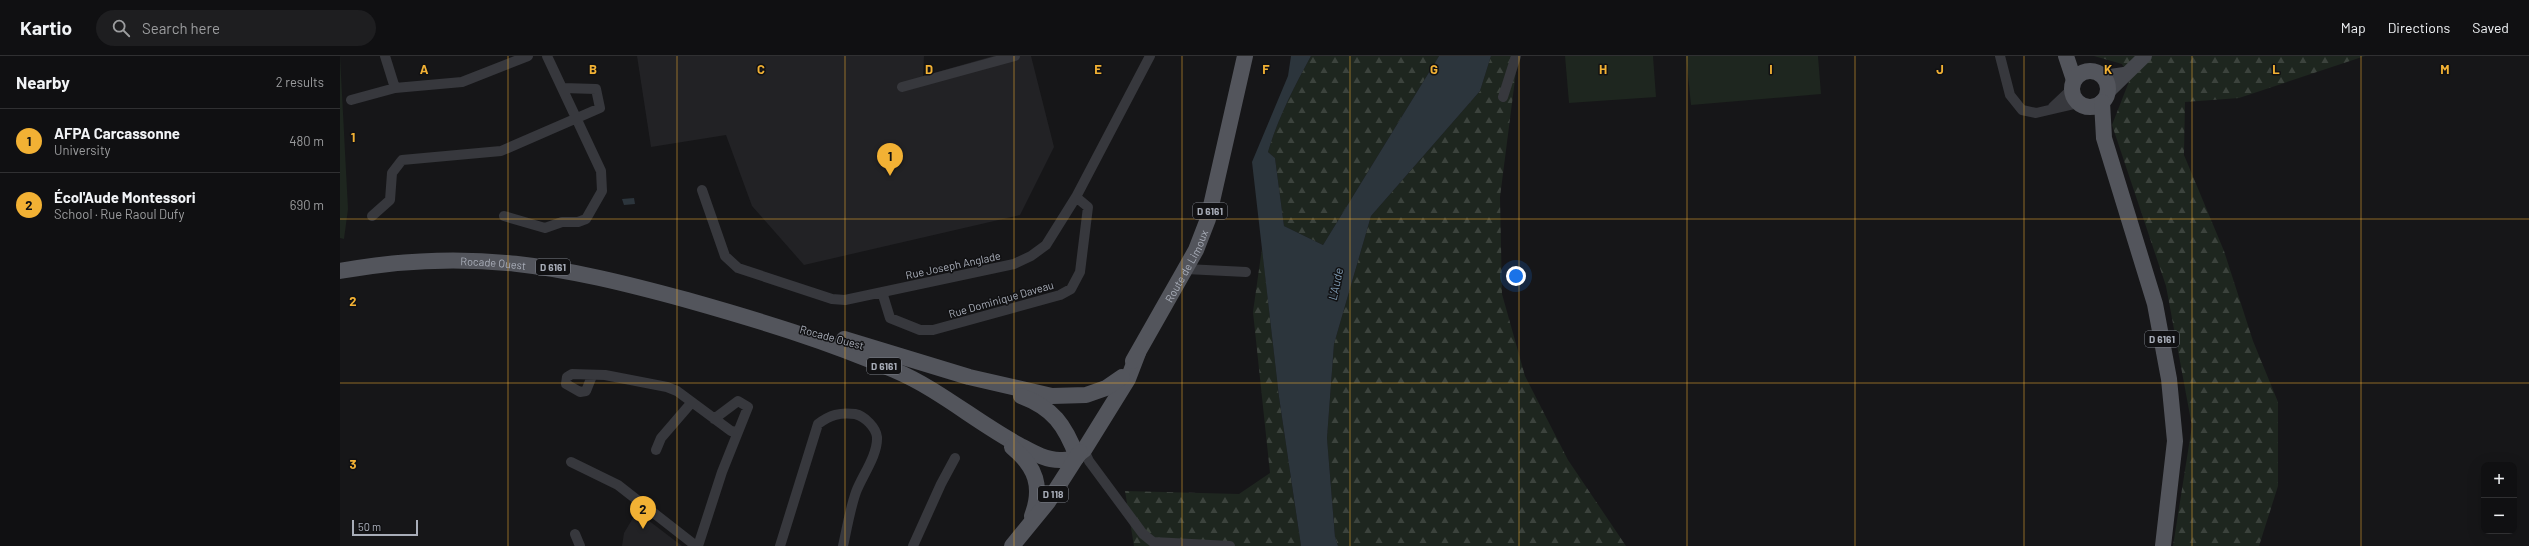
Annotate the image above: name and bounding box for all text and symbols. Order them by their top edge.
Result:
search box [96,10,376,46]
text: Kartio [20,16,72,39]
icon: search [110,17,132,39]
text: Search here [142,19,220,37]
text: Map [2341,19,2366,36]
text: Directions [2388,19,2450,36]
text: Saved [2472,19,2509,36]
text: A [420,61,429,77]
text: B [589,61,597,77]
text: C [757,61,765,77]
text: D [925,61,933,77]
text: E [1094,61,1102,77]
text: F [1262,61,1270,77]
text: G [1430,61,1438,77]
text: H [1599,61,1607,77]
text: I [1769,61,1773,77]
text: J [1936,61,1944,77]
text: K [2104,61,2112,77]
text: L [2272,61,2280,77]
text: M [2440,61,2450,77]
text: Nearby [16,72,70,92]
text: 2 results [276,74,324,90]
text: AFPA Carcassonne [54,124,180,142]
text: 1 [351,129,355,145]
text: 1 [27,133,31,149]
text: 480 m [289,133,324,149]
text: University [54,142,111,158]
pin: 1 [877,143,903,176]
text: Écol'Aude Montessori [54,188,196,206]
text: 2 [25,197,33,213]
text: 690 m [290,197,324,213]
road number: D 6161 [1193,203,1227,219]
text: School · Rue Raoul Dufy [54,206,185,222]
street label: Route de Limoux [1161,228,1210,304]
street label: Rue Joseph Anglade [904,249,1002,281]
street label: Rocade Ouest [460,254,527,271]
road number: D 6161 [536,259,570,275]
your location [1506,266,1526,286]
water label: L'Aude [1325,267,1345,301]
street label: Rue Dominique Daveau [947,278,1055,320]
text: 2 [349,293,357,309]
street label: Rocade Ouest [798,322,866,352]
road number: D 6161 [2145,331,2179,347]
road number: D 6161 [867,358,901,374]
text: 3 [349,456,357,472]
map controls [2481,462,2517,534]
button: + [2481,462,2517,498]
road number: D 118 [1038,486,1068,502]
pin: 2 [630,496,656,529]
button: − [2481,498,2517,534]
scale bar [352,518,418,537]
text: 50 m [358,520,381,533]

